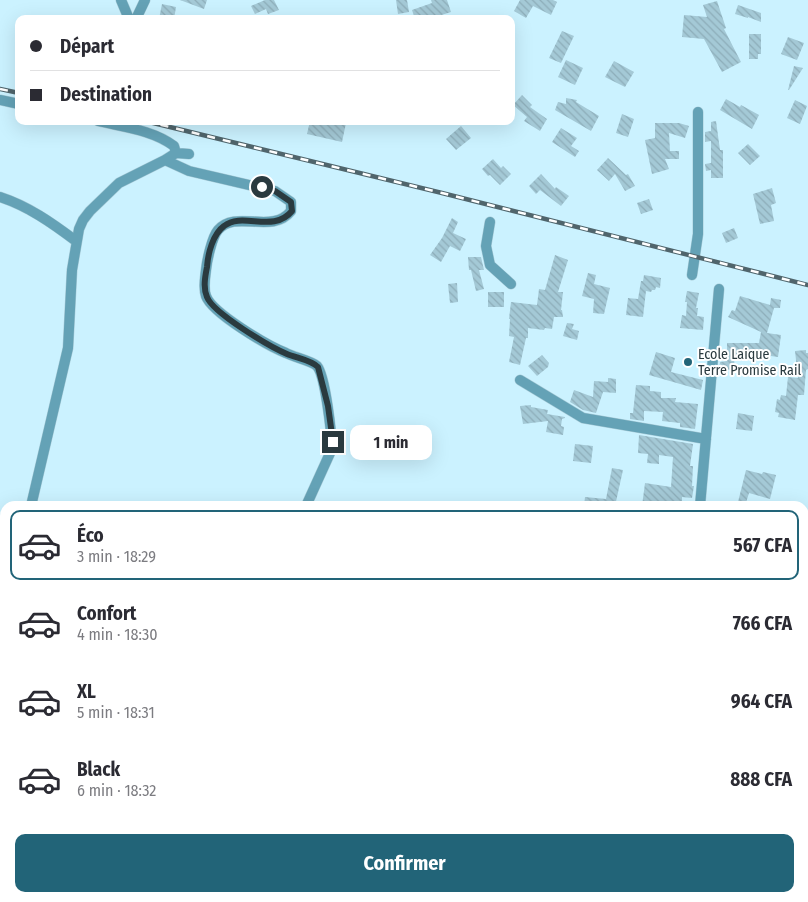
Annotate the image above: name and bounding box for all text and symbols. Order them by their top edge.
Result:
text: Départ [60,35,114,58]
text: Destination [60,83,152,106]
route start [251,176,273,198]
place label: Ecole Laique Terre Promise Rail [698,346,801,379]
marker: Ecole Laique Terre Promise Rail [682,356,694,368]
callout: 1 min [350,424,433,460]
route end [322,431,344,453]
text: 1 min [374,433,408,452]
icon: car [17,523,62,568]
text: Éco [77,524,104,547]
text: 567 CFA [733,534,792,557]
text: 3 min · 18:29 [77,547,156,566]
icon: car [17,601,62,646]
text: Confort [77,602,137,625]
text: 766 CFA [733,612,792,635]
text: 4 min · 18:30 [77,625,158,644]
icon: car [17,679,62,724]
text: XL [77,680,96,703]
text: 964 CFA [731,690,792,713]
text: 5 min · 18:31 [77,703,155,722]
icon: car [17,757,62,802]
text: Black [77,758,120,781]
text: 888 CFA [730,768,792,791]
text: 6 min · 18:32 [77,781,156,800]
button: Confirmer [15,834,794,892]

